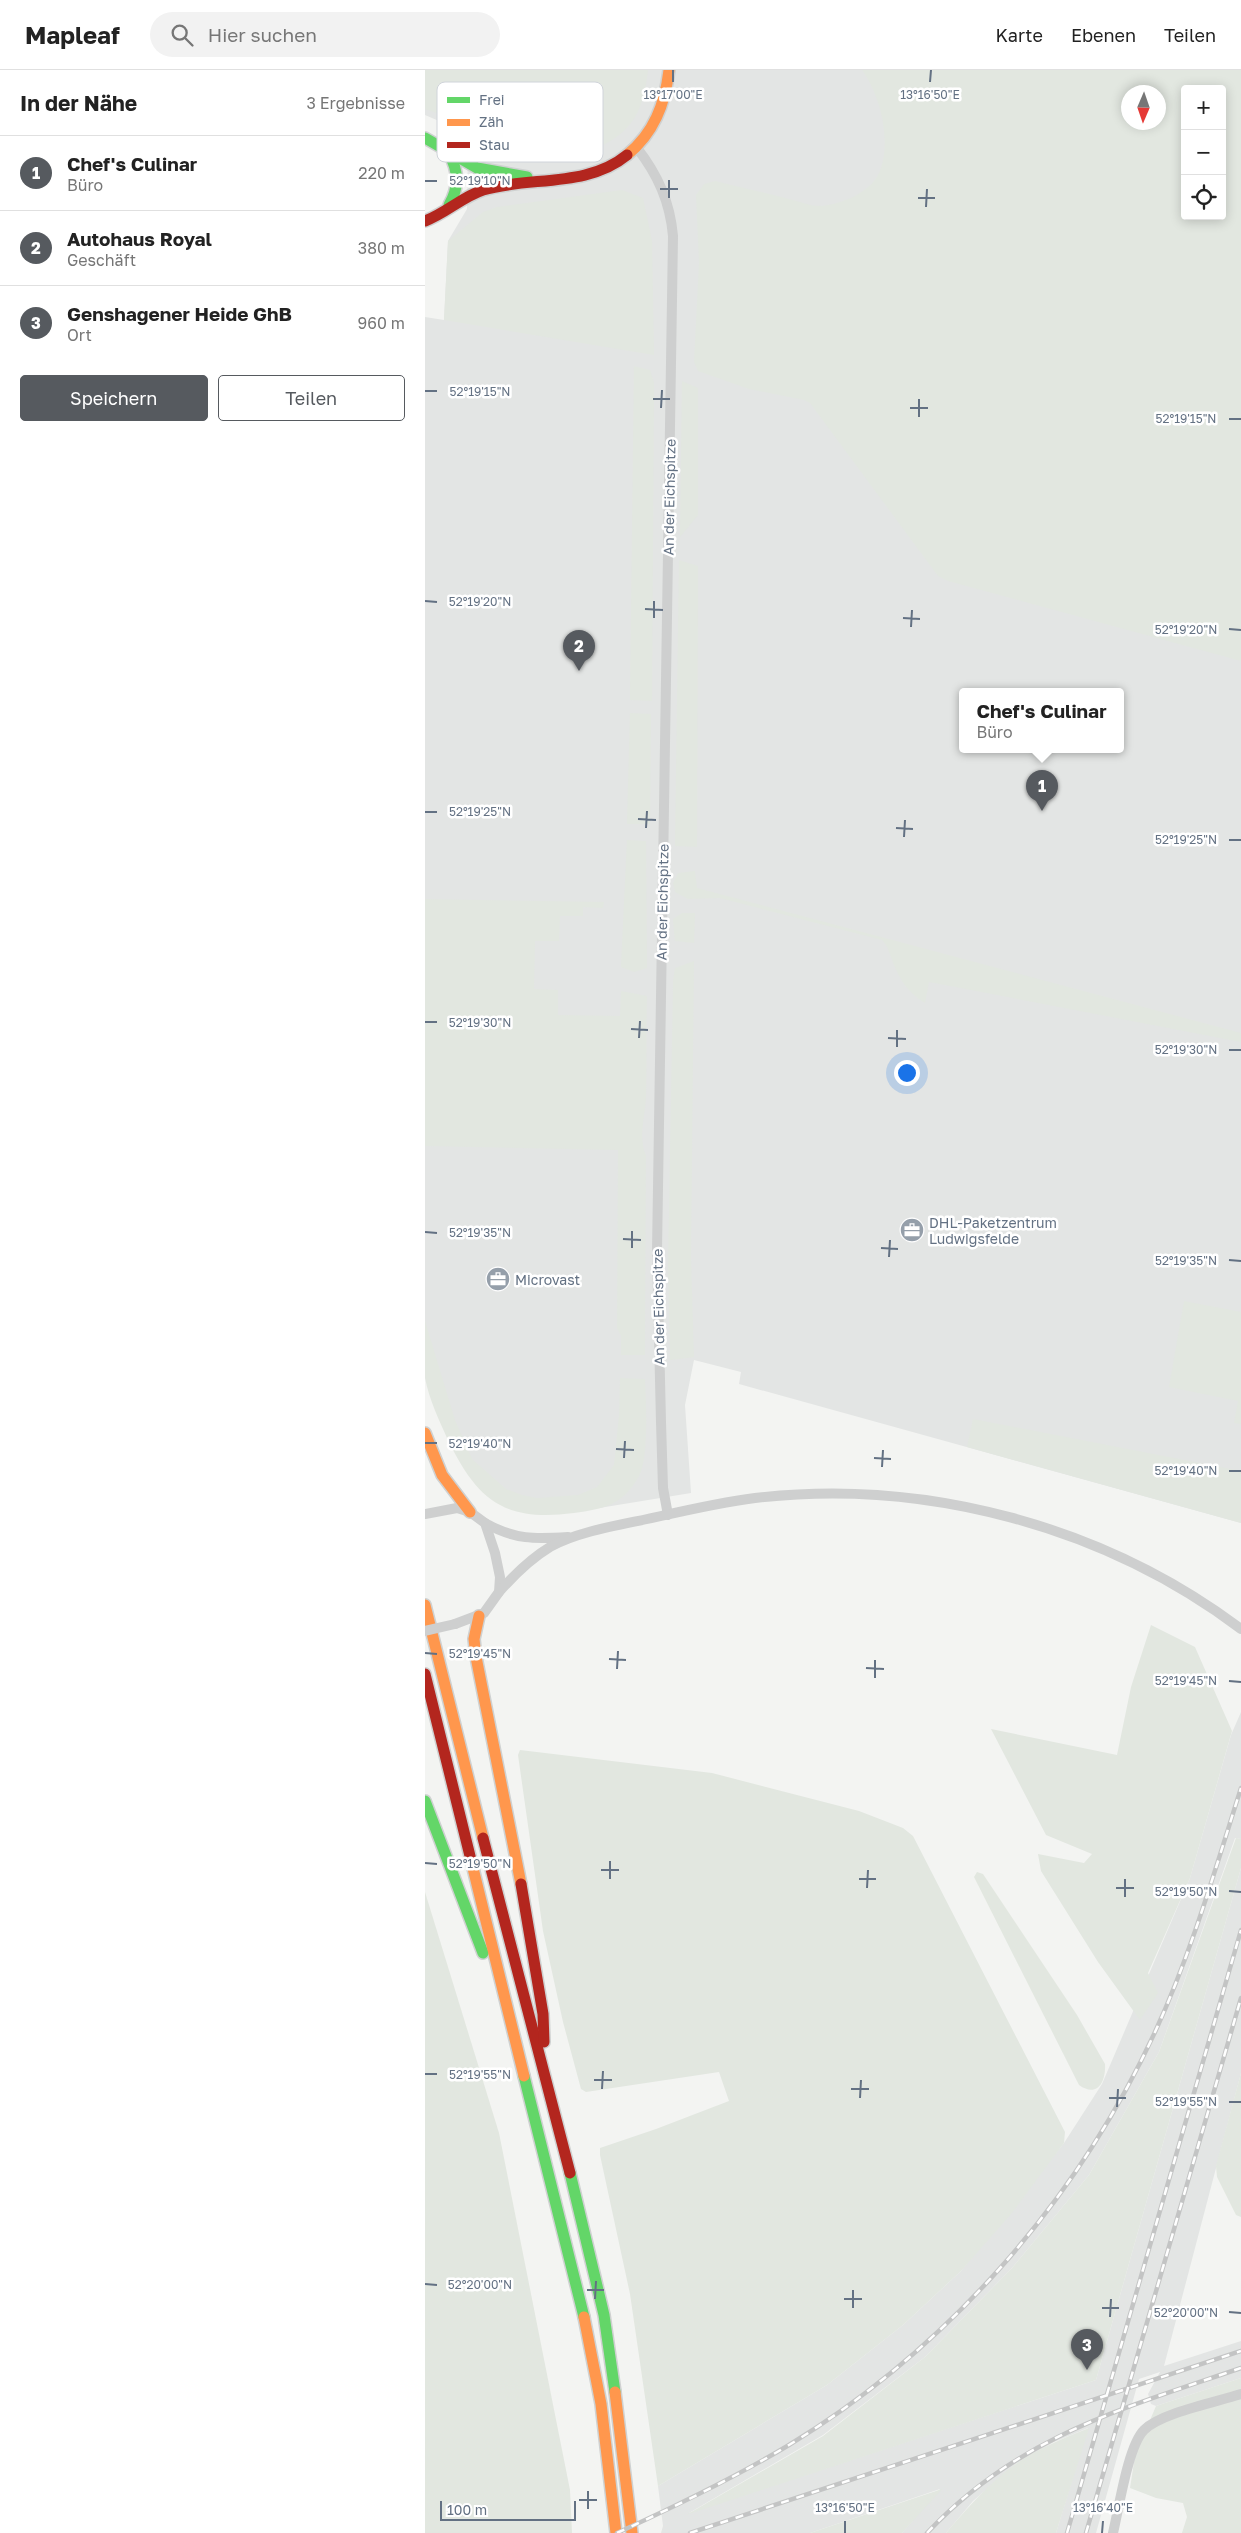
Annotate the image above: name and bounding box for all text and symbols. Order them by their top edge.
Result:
search box [150,12,500,57]
text: Mapleaf [25,20,120,49]
icon: search [168,21,196,49]
text: Hier suchen [208,23,317,46]
text: Karte [996,24,1043,46]
text: Ebenen [1071,24,1136,46]
text: Teilen [1164,24,1216,46]
legend [437,82,603,162]
north arrow [1121,85,1166,130]
map controls [1181,85,1226,220]
button: + [1181,85,1226,130]
text: 13°17'00"E [643,87,703,102]
text: 13°16'50"E [900,87,960,102]
text: In der Nähe [20,90,137,116]
text: Frei [479,91,505,108]
text: 3 Ergebnisse [306,93,405,113]
text: Zäh [479,113,504,130]
button: − [1181,130,1226,175]
text: Stau [479,136,510,153]
text: Chef's Culinar [67,152,197,175]
text: 1 [32,163,40,183]
text: 220 m [358,163,405,183]
text: 52°19'10"N [449,173,511,188]
text: Büro [67,175,103,195]
button: locate [1181,175,1226,220]
text: Autohaus Royal [67,227,212,250]
text: 2 [31,238,41,258]
text: 380 m [358,238,405,258]
text: Geschäft [67,250,136,270]
text: Genshagener Heide GhB [67,302,292,325]
text: 3 [31,313,41,333]
text: 960 m [358,313,405,333]
text: Ort [67,325,92,345]
button: Speichern [20,375,208,421]
button: Teilen [218,375,405,421]
text: 52°19'15"N [450,384,510,399]
text: 52°19'15"N [1156,411,1216,426]
street label: An der Eichspitze [659,439,679,555]
text: 52°19'20"N [449,594,511,609]
text: 52°19'20"N [1155,622,1217,637]
pin: 2 [563,630,595,671]
popup [959,688,1124,753]
text: Chef's Culinar [976,699,1107,722]
text: Büro [976,722,1013,742]
pin: 1 [1026,770,1058,811]
text: 52°19'25"N [449,804,511,819]
text: 52°19'25"N [1155,832,1217,847]
street label: An der Eichspitze [652,844,672,960]
text: 52°19'30"N [449,1015,511,1030]
text: 52°19'30"N [1155,1042,1217,1057]
your location [894,1060,920,1086]
place label: DHL-Paketzentrum Ludwigsfelde [929,1214,1057,1247]
office icon: DHL-Paketzentrum Ludwigsfelde [899,1217,925,1243]
text: 52°19'35"N [449,1225,511,1240]
street label: An der Eichspitze [648,1249,668,1365]
text: 52°19'35"N [1155,1253,1217,1268]
office icon: Microvast [485,1266,511,1292]
place label: Microvast [515,1271,580,1288]
text: 52°19'40"N [449,1436,511,1451]
text: 52°19'40"N [1155,1463,1217,1478]
text: 52°19'45"N [449,1646,511,1661]
text: 52°19'45"N [1155,1673,1217,1688]
text: 52°19'50"N [449,1856,511,1871]
text: 52°19'50"N [1155,1884,1217,1899]
text: 52°19'55"N [449,2067,511,2082]
text: 52°19'55"N [1155,2094,1217,2109]
text: 52°20'00"N [448,2277,512,2292]
text: 52°20'00"N [1154,2305,1218,2320]
pin: 3 [1071,2329,1103,2370]
scale bar [440,2498,576,2521]
text: 13°16'50"E [815,2500,875,2515]
text: 13°16'40"E [1073,2500,1133,2515]
text: 100 m [447,2501,487,2518]

